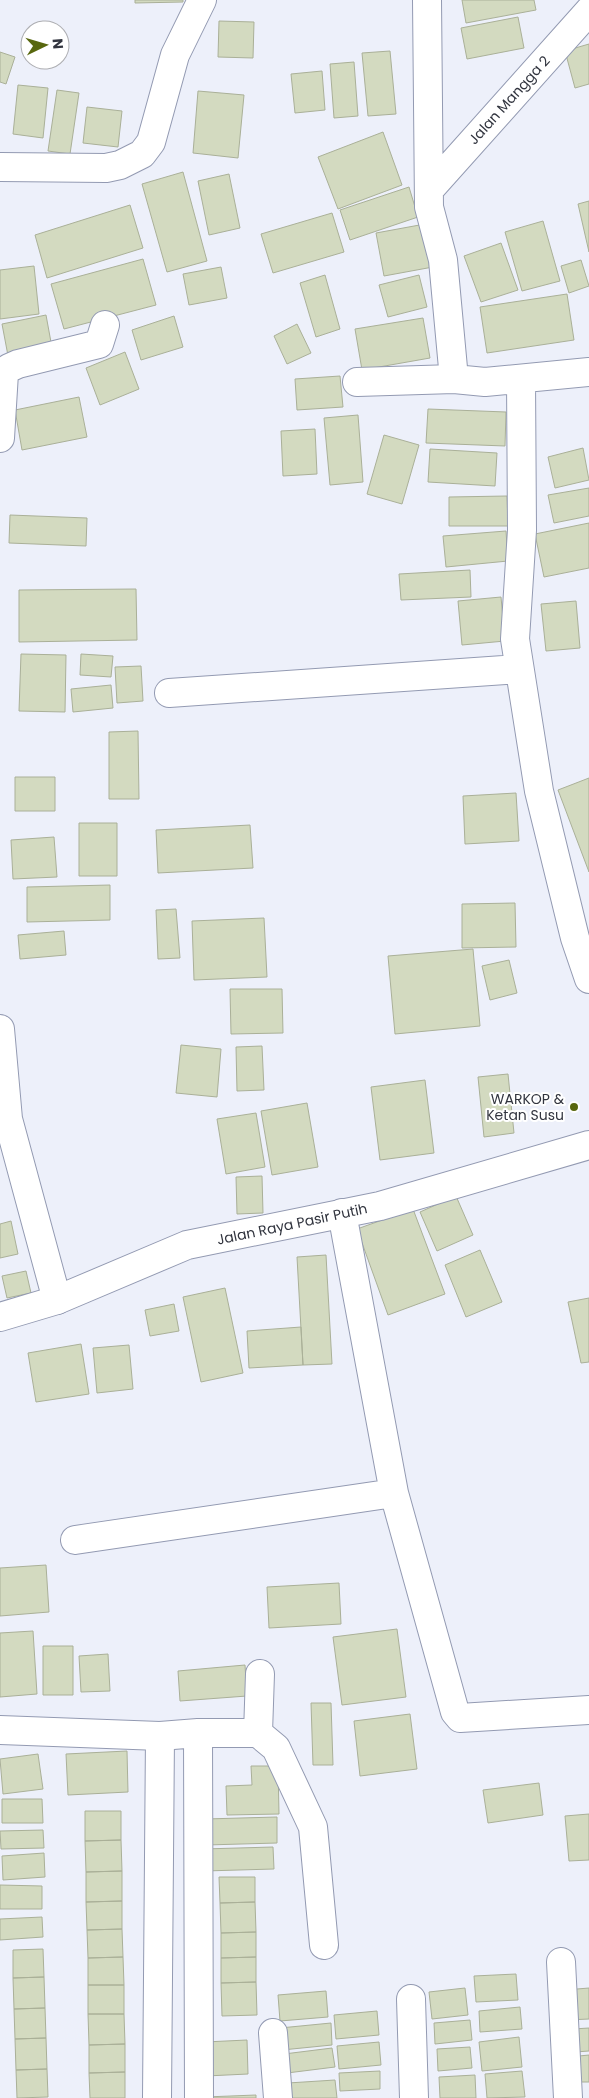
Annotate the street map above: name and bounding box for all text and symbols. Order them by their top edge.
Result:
north arrow [20,20,70,70]
text: N [48,38,68,50]
street label: Jalan Mangga 2 [464,51,554,149]
place label: WARKOP & Ketan Susu [486,1089,565,1125]
marker: WARKOP & Ketan Susu [568,1101,580,1113]
street label: Jalan Raya Pasir Putih [215,1198,369,1250]

